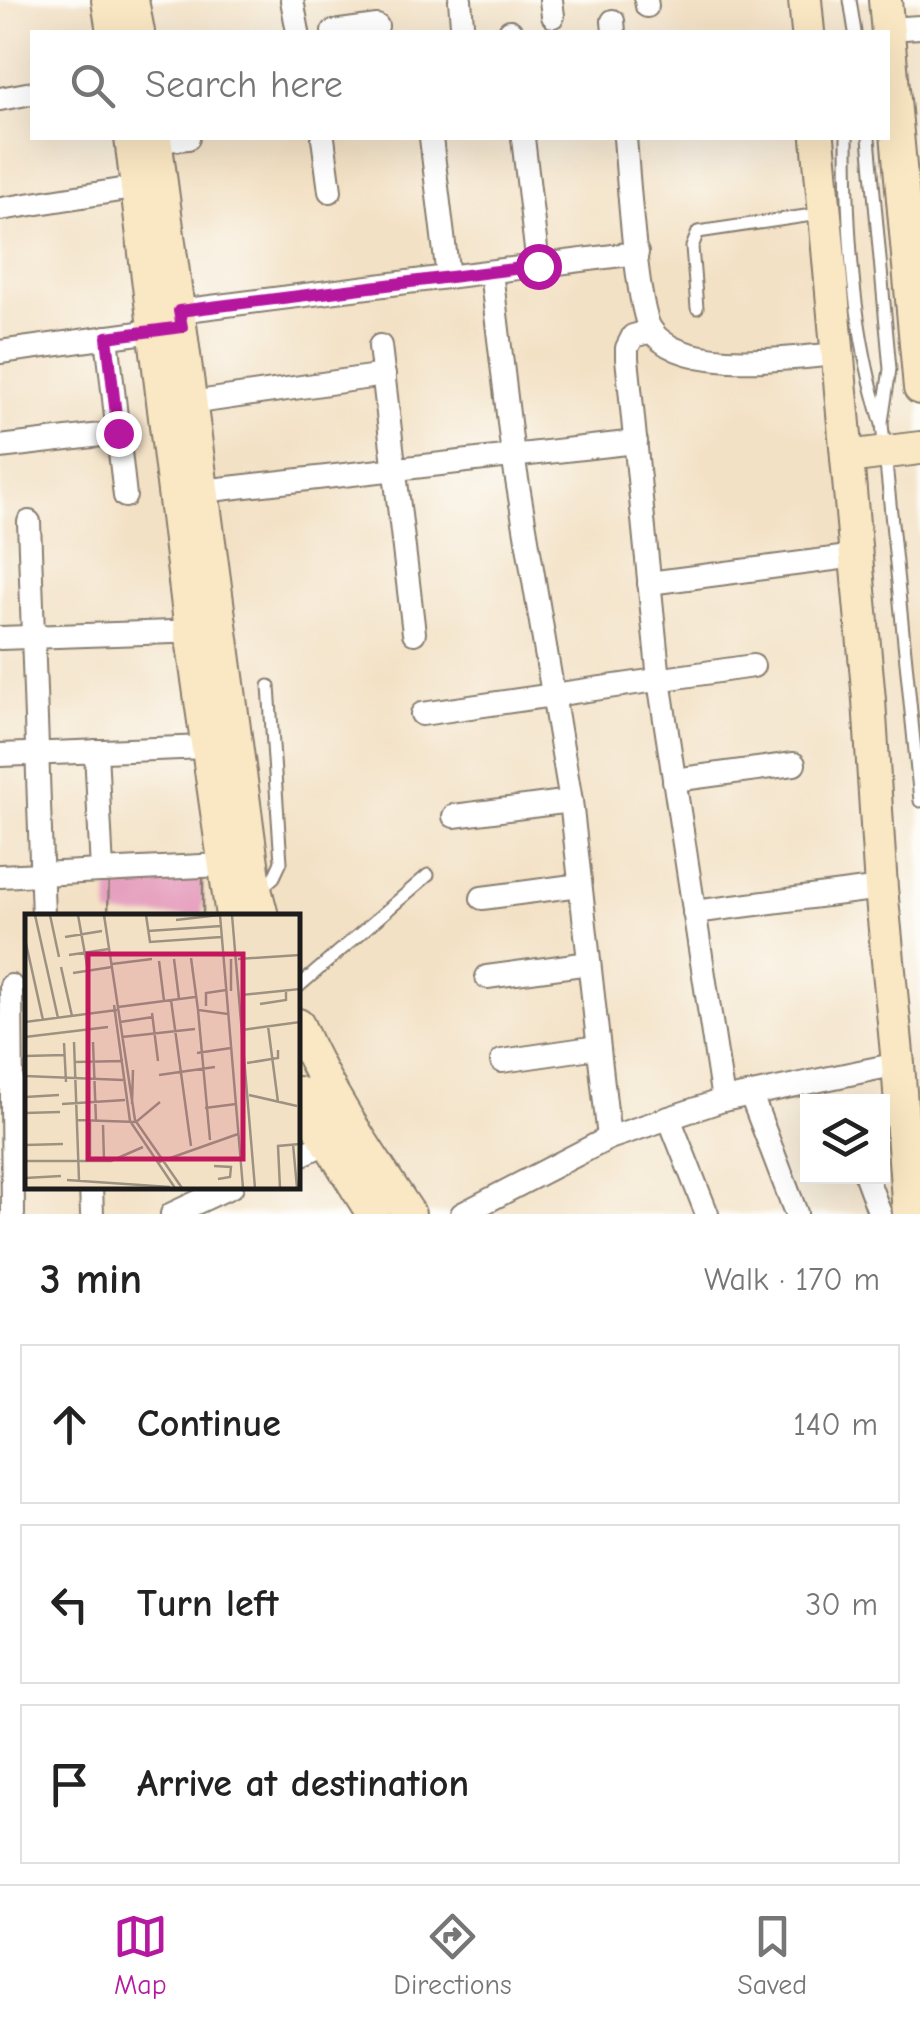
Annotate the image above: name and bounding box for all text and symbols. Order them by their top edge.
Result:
search box [30,30,890,140]
icon: search [65,58,120,113]
text: Search here [145,63,343,107]
route start [516,244,562,290]
route end [96,411,142,457]
inset map [25,914,300,1189]
map controls [800,1094,890,1184]
button: layers [800,1094,890,1184]
text: 3 min [40,1255,142,1304]
text: Walk · 170 m [704,1261,880,1298]
icon: ahead [42,1397,97,1452]
text: Continue [137,1402,281,1446]
text: 140 m [793,1406,878,1443]
icon: left [42,1577,97,1632]
text: Turn left [137,1582,278,1626]
text: 30 m [805,1586,878,1623]
icon: arrive [42,1757,97,1812]
text: Arrive at destination [137,1762,469,1806]
tab: Map [113,1909,168,2001]
tab: Directions [393,1909,512,2001]
tab: Saved [737,1909,807,2001]

